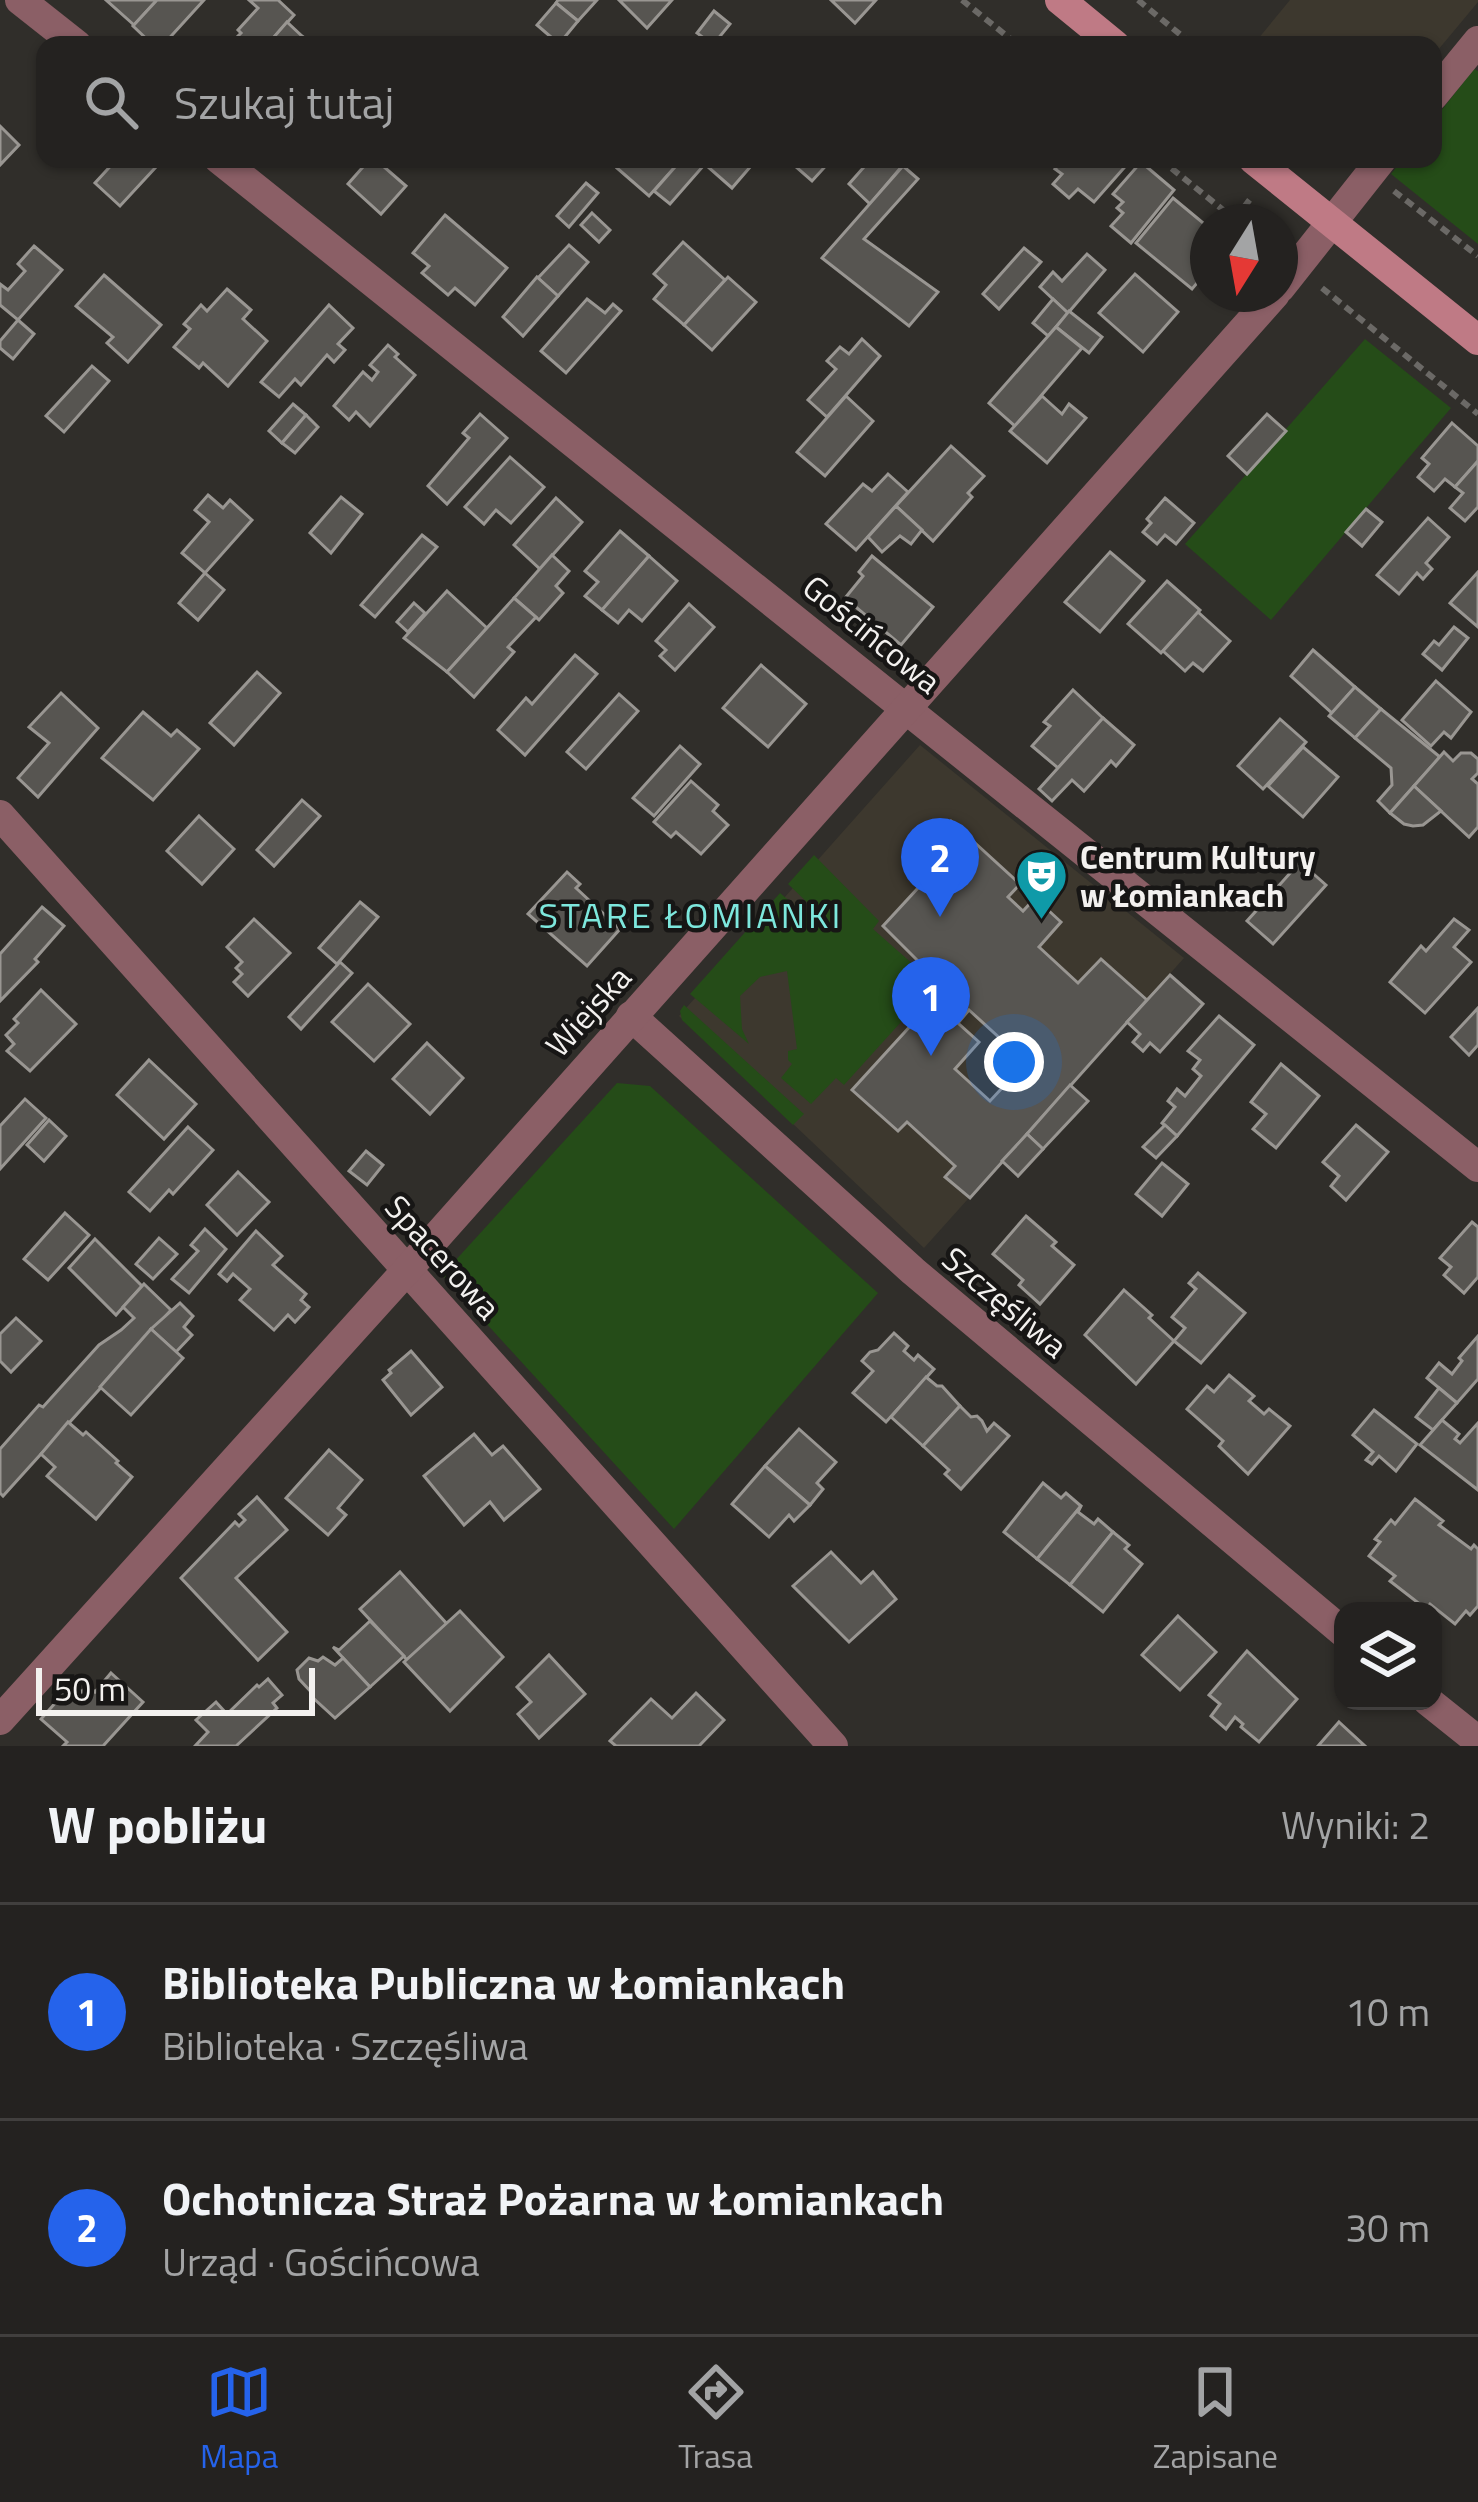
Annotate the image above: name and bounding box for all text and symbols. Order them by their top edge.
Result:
search box [36,36,1442,168]
text: Szukaj tutaj [174,68,394,136]
icon: search [78,69,144,135]
north arrow [1190,204,1298,312]
street label: Gościńcowa [792,563,952,705]
pin: 2 [901,818,979,917]
place label: Centrum Kultury w Łomiankach [1080,832,1315,920]
theatre icon: Centrum Kultury w Łomiankach [1013,848,1069,922]
district label: STARE ŁOMIANKI [539,887,843,942]
street label: Wiejska [533,954,643,1068]
pin: 1 [892,957,970,1056]
your location [984,1032,1044,1092]
street label: Spacerowa [373,1184,513,1330]
street label: Szczęśliwa [931,1235,1079,1369]
map controls [1334,1602,1442,1710]
button: layers [1334,1602,1442,1710]
scale bar [36,1662,315,1715]
text: 50 m [54,1664,126,1714]
text: W pobliżu [48,1785,268,1863]
text: Wyniki: 2 [1281,1795,1430,1854]
text: Biblioteka Publiczna w Łomiankach [162,1948,845,2016]
text: 1 [76,1982,98,2041]
text: 10 m [1345,1982,1430,2041]
text: Biblioteka · Szczęśliwa [162,2016,528,2075]
text: Ochotnicza Straż Pożarna w Łomiankach [162,2164,944,2232]
text: 2 [76,2198,98,2257]
text: 30 m [1345,2198,1430,2257]
text: Urząd · Gościńcowa [162,2232,480,2291]
tab: Mapa [200,2359,278,2481]
tab: Trasa [678,2359,753,2481]
tab: Zapisane [1153,2359,1278,2481]

